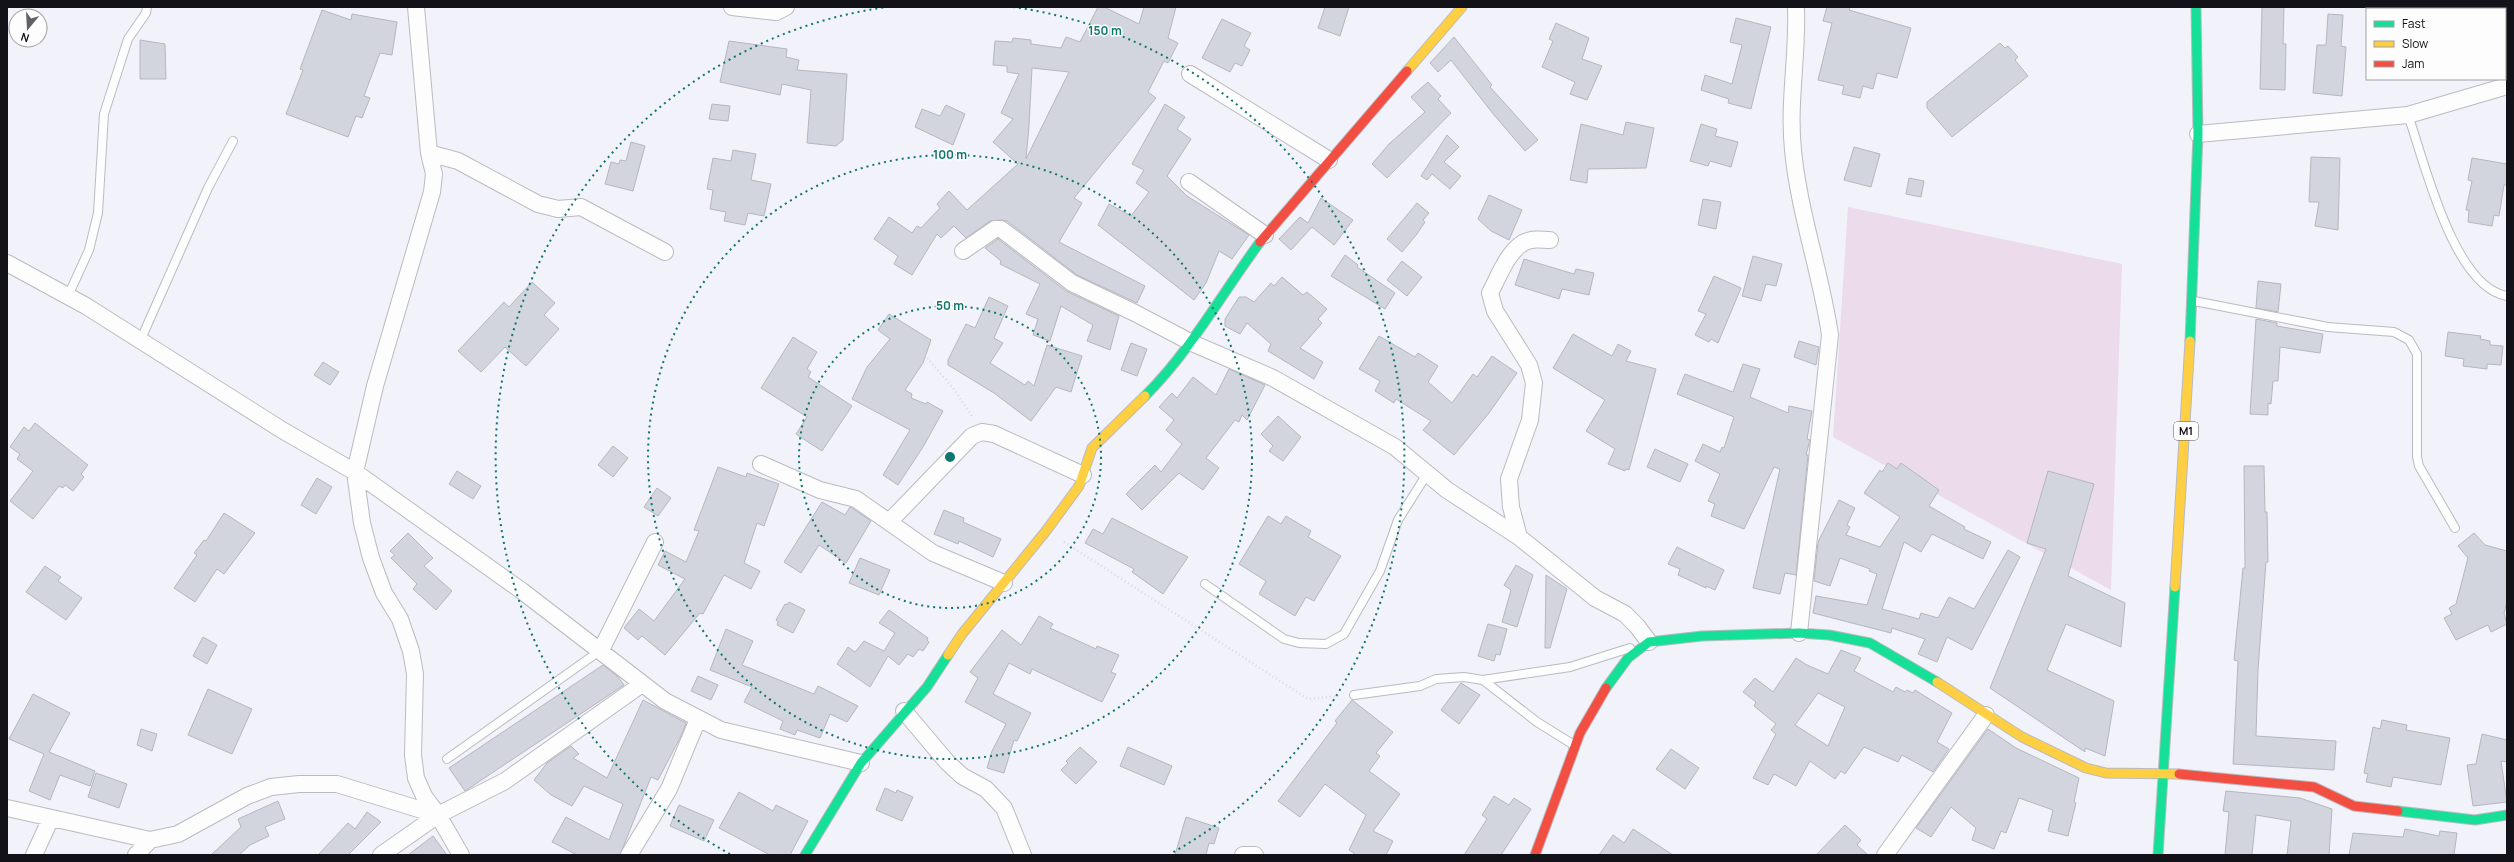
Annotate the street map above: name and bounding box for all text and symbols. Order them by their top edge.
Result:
north arrow [8,8,48,48]
legend [2366,8,2506,80]
text: Fast [2402,15,2426,32]
text: 150 m [1088,22,1122,39]
text: N [19,30,31,46]
text: Slow [2402,35,2428,52]
text: Jam [2402,55,2424,72]
text: 100 m [933,146,967,163]
text: 50 m [936,297,964,314]
road number: M1 [2174,422,2198,440]
centre of rings [943,450,957,464]

